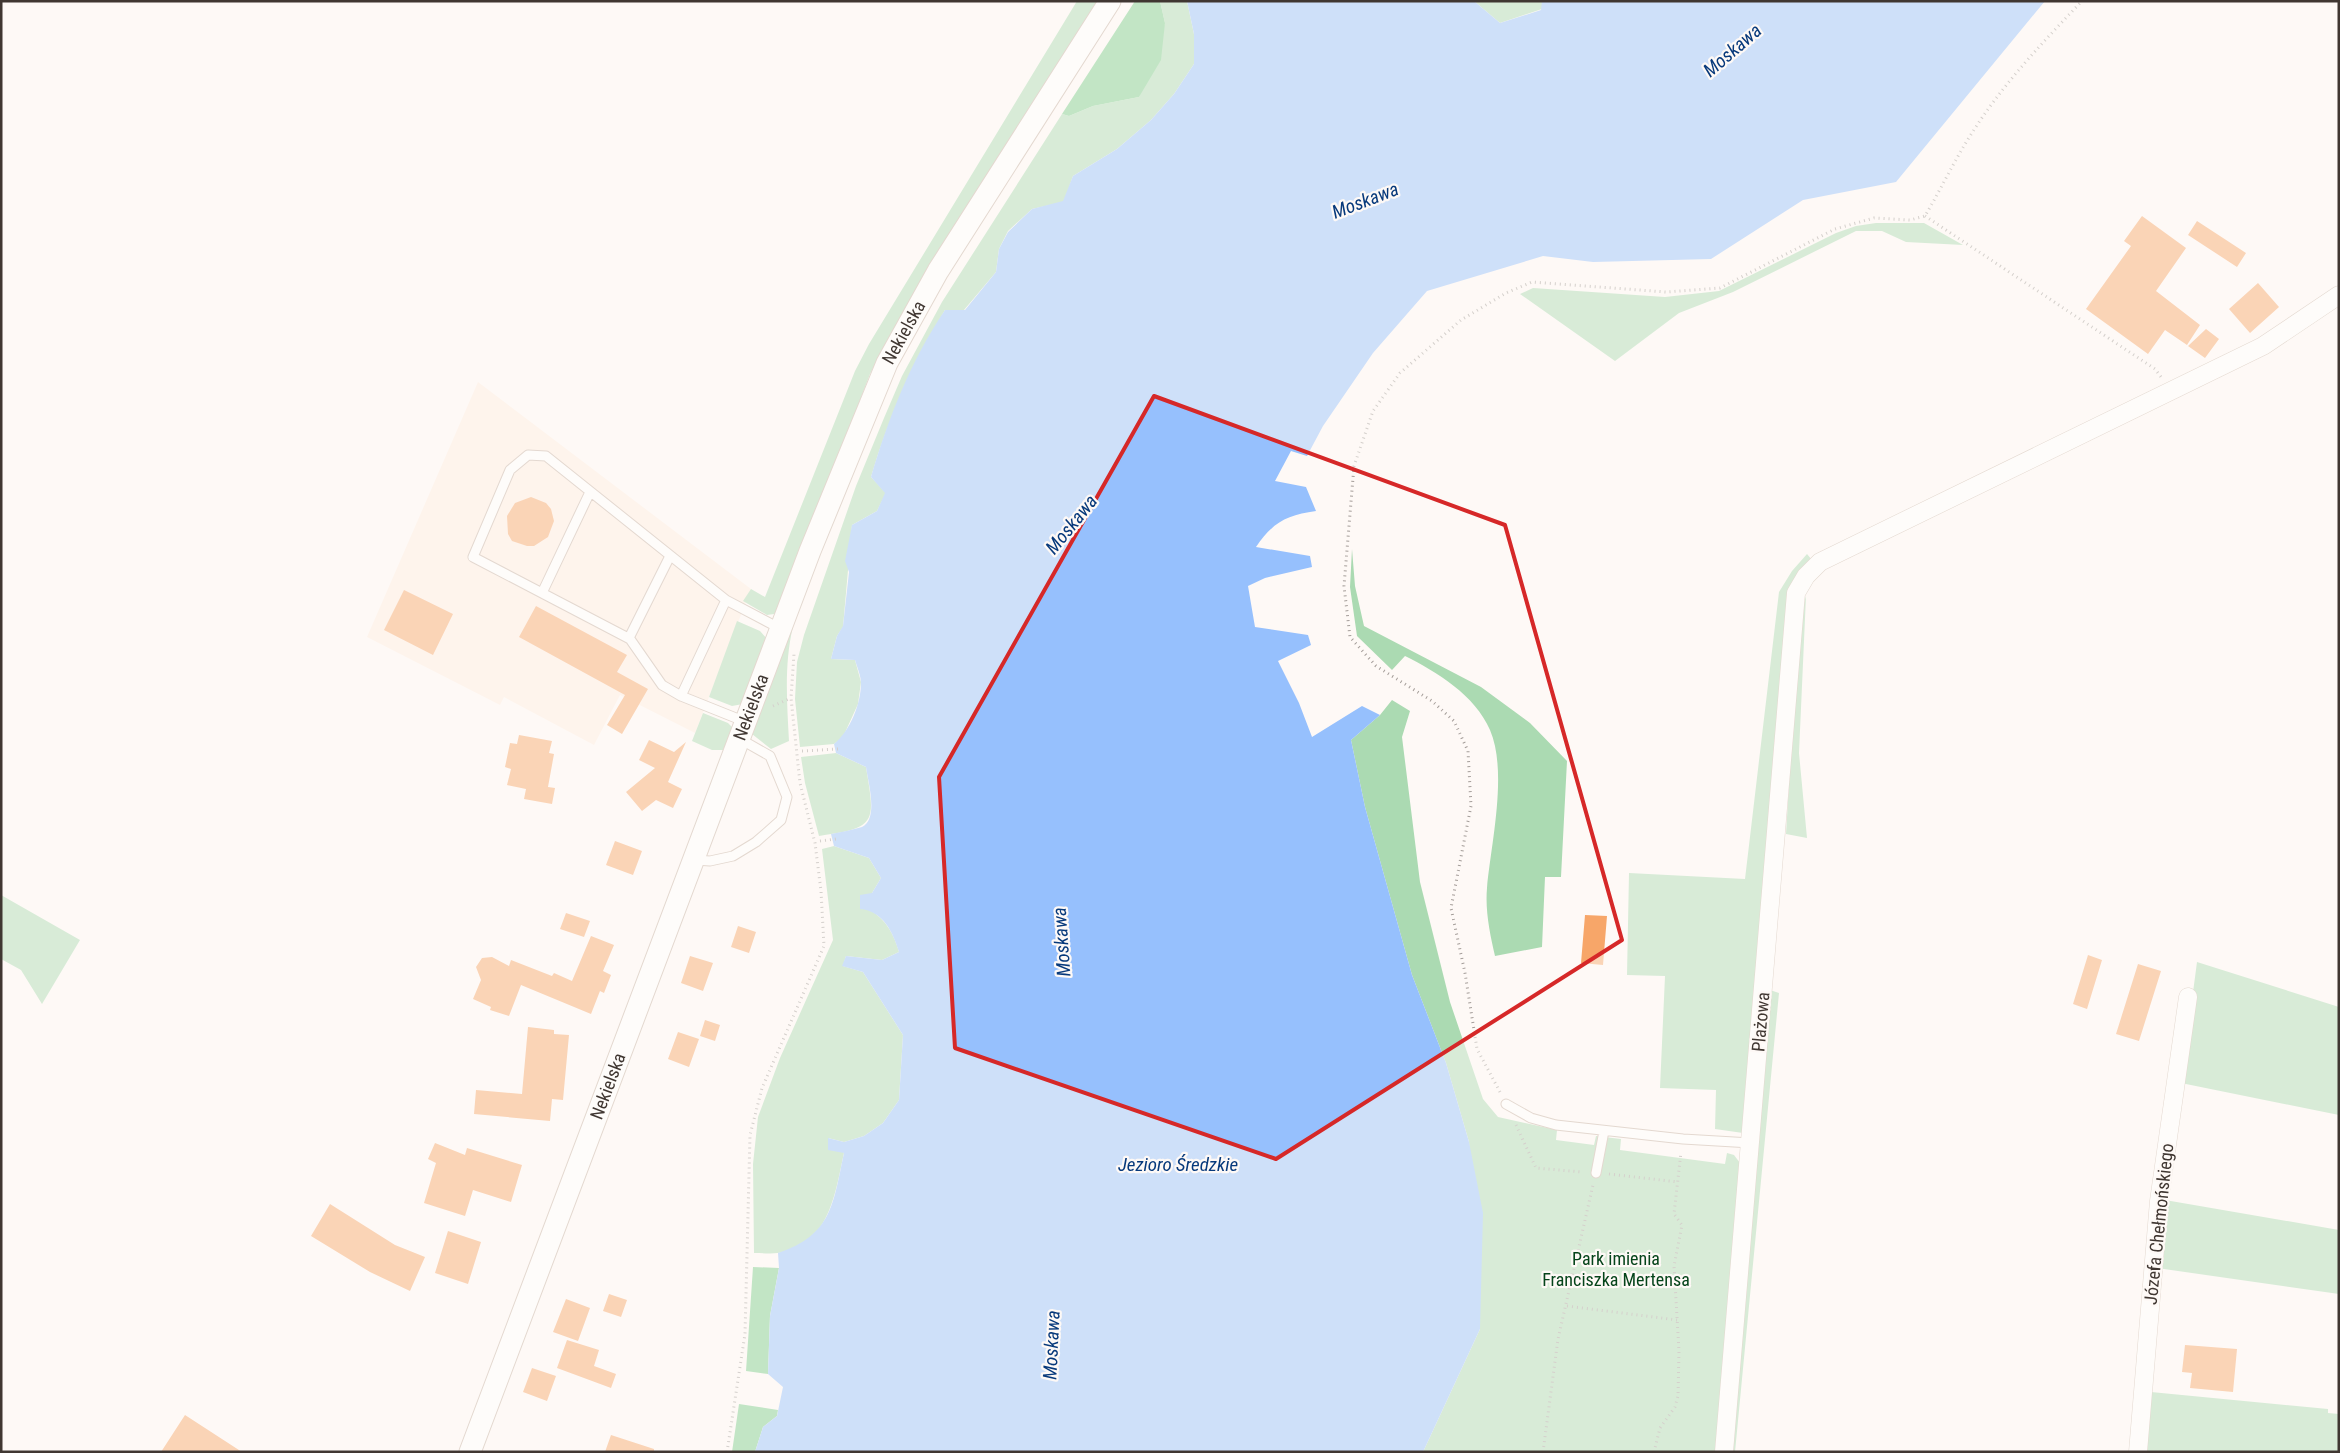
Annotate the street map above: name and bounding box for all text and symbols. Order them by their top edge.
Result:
water label: Moskawa [1699,19,1766,82]
water label: Moskawa [1329,177,1402,224]
street label: Nekielska [877,297,929,368]
water label: Moskawa [1041,490,1102,559]
street label: Nekielska [728,671,773,743]
water label: Moskawa [1048,906,1075,977]
street label: Plażowa [1747,991,1774,1053]
street label: Nekielska [586,1050,630,1122]
street label: Józefa Chełmońskiego [2140,1142,2177,1306]
water label: Jezioro Średzkie [1118,1153,1238,1176]
park label: Park imienia Franciszka Mertensa [1542,1248,1690,1290]
water label: Moskawa [1038,1310,1065,1380]

